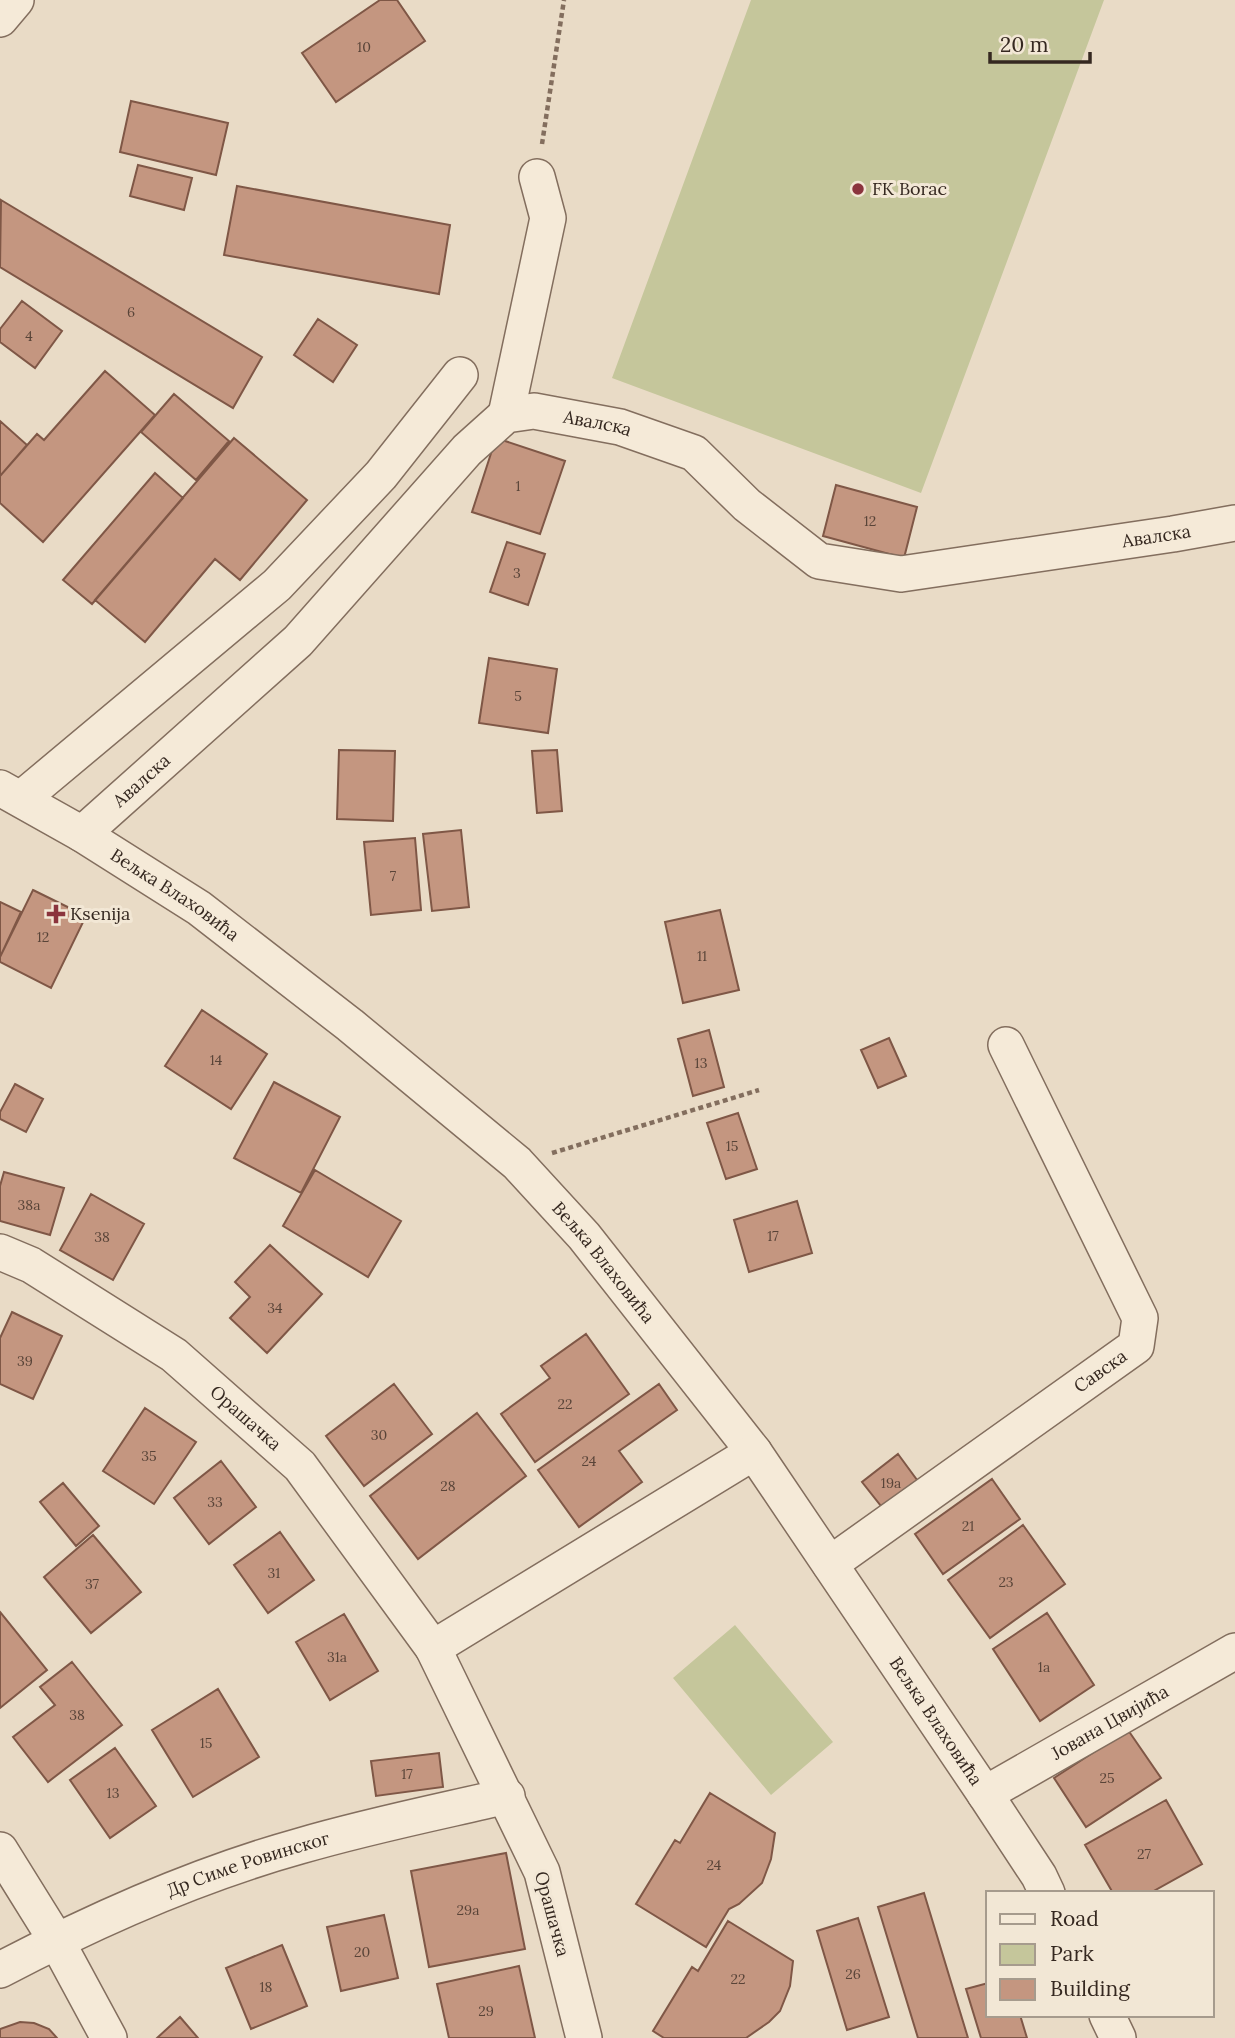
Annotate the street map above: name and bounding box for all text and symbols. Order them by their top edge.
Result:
scale bar [990,21,1090,65]
text: 20 m [1000,31,1049,58]
house number: 10 [357,38,371,56]
place label: FK Borac [872,177,947,200]
marker: FK Borac [850,181,866,197]
house number: 6 [127,303,135,321]
house number: 4 [25,327,33,345]
street label: Авалска [561,405,635,441]
house number: 1 [515,477,521,495]
house number: 12 [864,512,876,530]
street label: Авалска [1120,519,1193,552]
house number: 3 [513,564,521,582]
house number: 5 [514,687,522,705]
street label: Авалска [107,749,175,813]
street label: Вељка Влаховића [106,843,244,946]
house number: 7 [390,867,397,885]
place label: Ksenija [70,902,130,925]
marker: Ksenija [48,906,64,922]
house number: 12 [37,928,49,946]
house number: 11 [697,947,707,965]
house number: 14 [210,1051,223,1069]
house number: 13 [695,1054,708,1072]
house number: 15 [726,1137,738,1155]
house number: 38a [18,1196,40,1214]
street label: Вељка Влаховића [547,1197,660,1328]
house number: 17 [767,1227,779,1245]
house number: 38 [94,1228,110,1246]
house number: 34 [267,1299,283,1317]
street label: Савска [1069,1344,1131,1398]
house number: 39 [17,1352,33,1370]
street label: Орашачка [205,1380,286,1455]
house number: 22 [557,1395,573,1413]
house number: 30 [371,1426,387,1444]
house number: 35 [141,1447,157,1465]
house number: 24 [582,1452,597,1470]
house number: 19a [881,1474,901,1492]
house number: 28 [440,1477,456,1495]
house number: 33 [207,1493,223,1511]
house number: 21 [962,1517,974,1535]
house number: 31 [268,1564,280,1582]
house number: 23 [998,1573,1014,1591]
house number: 37 [85,1575,100,1593]
house number: 31a [327,1648,347,1666]
street label: Вељка Влаховића [885,1652,988,1790]
house number: 1a [1038,1658,1050,1676]
street label: Јована Цвијића [1046,1679,1172,1765]
house number: 38 [69,1706,85,1724]
house number: 15 [200,1734,212,1752]
house number: 17 [401,1765,413,1783]
house number: 25 [1099,1769,1115,1787]
house number: 13 [107,1784,120,1802]
street label: Др Симе Ровинског [163,1826,332,1902]
house number: 27 [1137,1845,1152,1863]
house number: 24 [707,1856,722,1874]
street label: Орашачка [530,1869,575,1959]
legend [986,1891,1214,2017]
house number: 29a [457,1901,479,1919]
text: Road [1050,1905,1099,1932]
text: Park [1050,1940,1094,1967]
house number: 20 [354,1943,370,1961]
house number: 26 [845,1965,861,1983]
house number: 22 [730,1970,746,1988]
text: Building [1050,1975,1130,2002]
house number: 18 [260,1978,273,1996]
house number: 29 [478,2002,494,2020]

